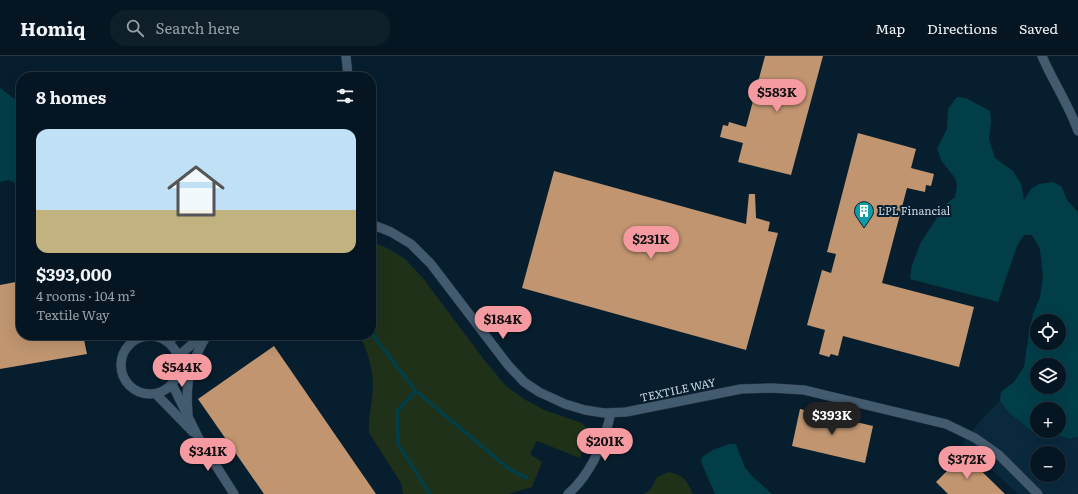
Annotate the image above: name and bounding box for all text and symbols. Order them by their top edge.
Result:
search box [110,10,390,46]
text: Homiq [20,14,86,42]
text: Search here [156,16,240,39]
icon: search [124,17,146,39]
text: Map [875,18,905,38]
text: Directions [927,18,997,38]
text: Saved [1019,18,1058,38]
pin: $583K [749,79,805,113]
text: $583K [757,82,797,101]
text: 8 homes [36,84,106,109]
icon: filters [334,85,356,107]
icon: home [160,155,232,227]
building icon: LPL Financial [853,200,875,228]
place label: LPL Financial [878,202,951,218]
pin: $231K [623,226,679,260]
text: $231K [632,229,670,248]
text: $393,000 [36,261,112,286]
text: 4 rooms · 104 m² [36,286,135,305]
text: Textile Way [36,305,110,324]
pin: $184K [475,306,531,340]
text: $184K [484,309,522,328]
map controls [1030,314,1066,482]
button: locate [1030,314,1066,350]
pin: $544K [154,354,210,388]
text: $544K [162,357,202,376]
button: layers [1030,358,1066,394]
street label: TEXTILE WAY [638,373,717,405]
pin: $393K [804,402,860,436]
button: + [1030,402,1066,438]
text: $393K [812,405,852,424]
pin: $201K [577,428,633,462]
text: $201K [586,431,624,450]
pin: $341K [180,438,236,472]
text: $341K [189,441,227,460]
pin: $372K [939,446,995,480]
button: − [1030,446,1066,482]
text: $372K [947,449,987,468]

